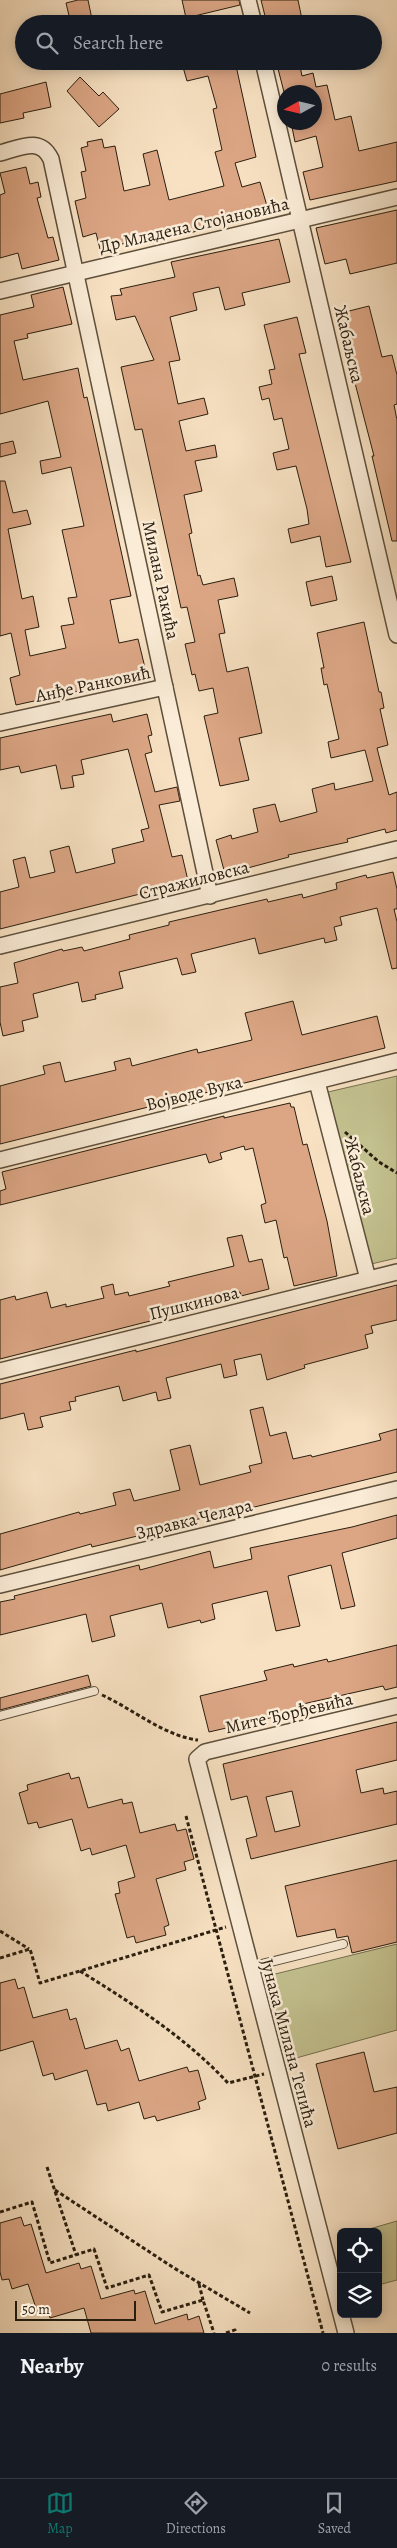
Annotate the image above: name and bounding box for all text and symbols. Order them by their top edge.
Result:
search box [15,15,382,70]
icon: search [33,29,61,57]
text: Search here [73,30,163,56]
north arrow [277,85,322,130]
street label: Др Младена Стојановића [97,191,292,259]
street label: Жабаљска [328,303,370,386]
street label: Милана Ракића [137,518,185,642]
street label: Анђе Ранковић [32,660,153,708]
street label: Стражиловска [136,855,252,905]
street label: Војводе Вука [143,1069,245,1117]
street label: Жабаљска [339,1135,381,1218]
street label: Пушкинова [147,1280,242,1326]
street label: Здравка Челара [133,1493,255,1545]
street label: Мите Ђорђевића [223,1686,356,1739]
street label: Јунака Милана Тепића [255,1956,323,2131]
map controls [337,2228,382,2318]
button: locate [337,2228,382,2273]
button: layers [337,2273,382,2318]
scale bar [15,2298,136,2321]
text: 50 m [22,2300,50,2319]
text: Nearby [20,2352,83,2380]
text: 0 results [321,2355,377,2377]
tab: Map [46,2489,74,2538]
tab: Directions [166,2489,226,2538]
tab: Saved [318,2489,351,2538]

